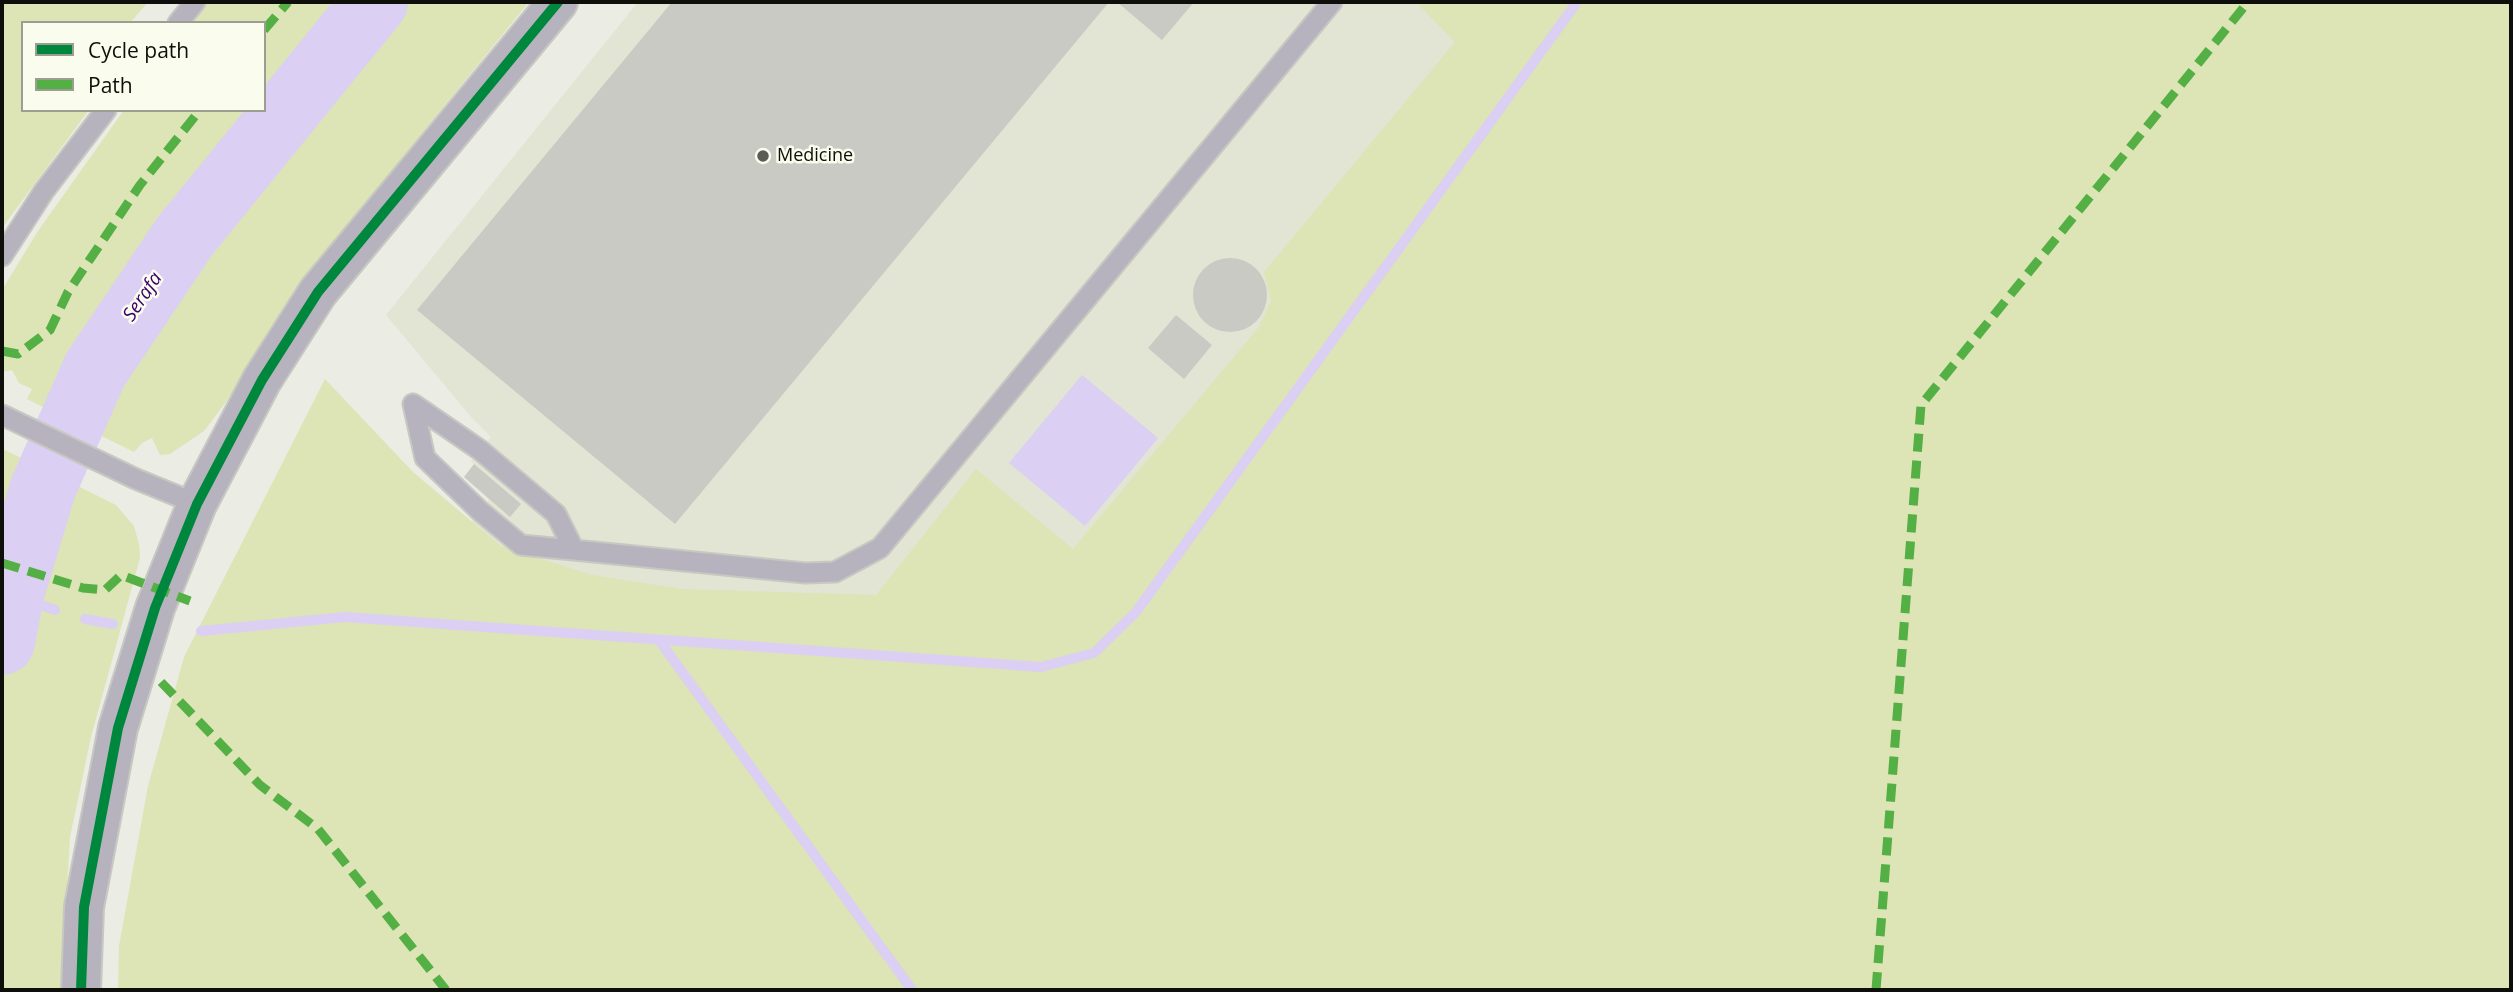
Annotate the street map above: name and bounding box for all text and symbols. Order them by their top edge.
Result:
legend [21,21,266,112]
text: Cycle path [88,36,189,64]
text: Path [88,71,133,99]
place label: Medicine [777,145,853,167]
marker: Medicine [755,148,771,164]
water label: Serafa [118,268,168,326]

